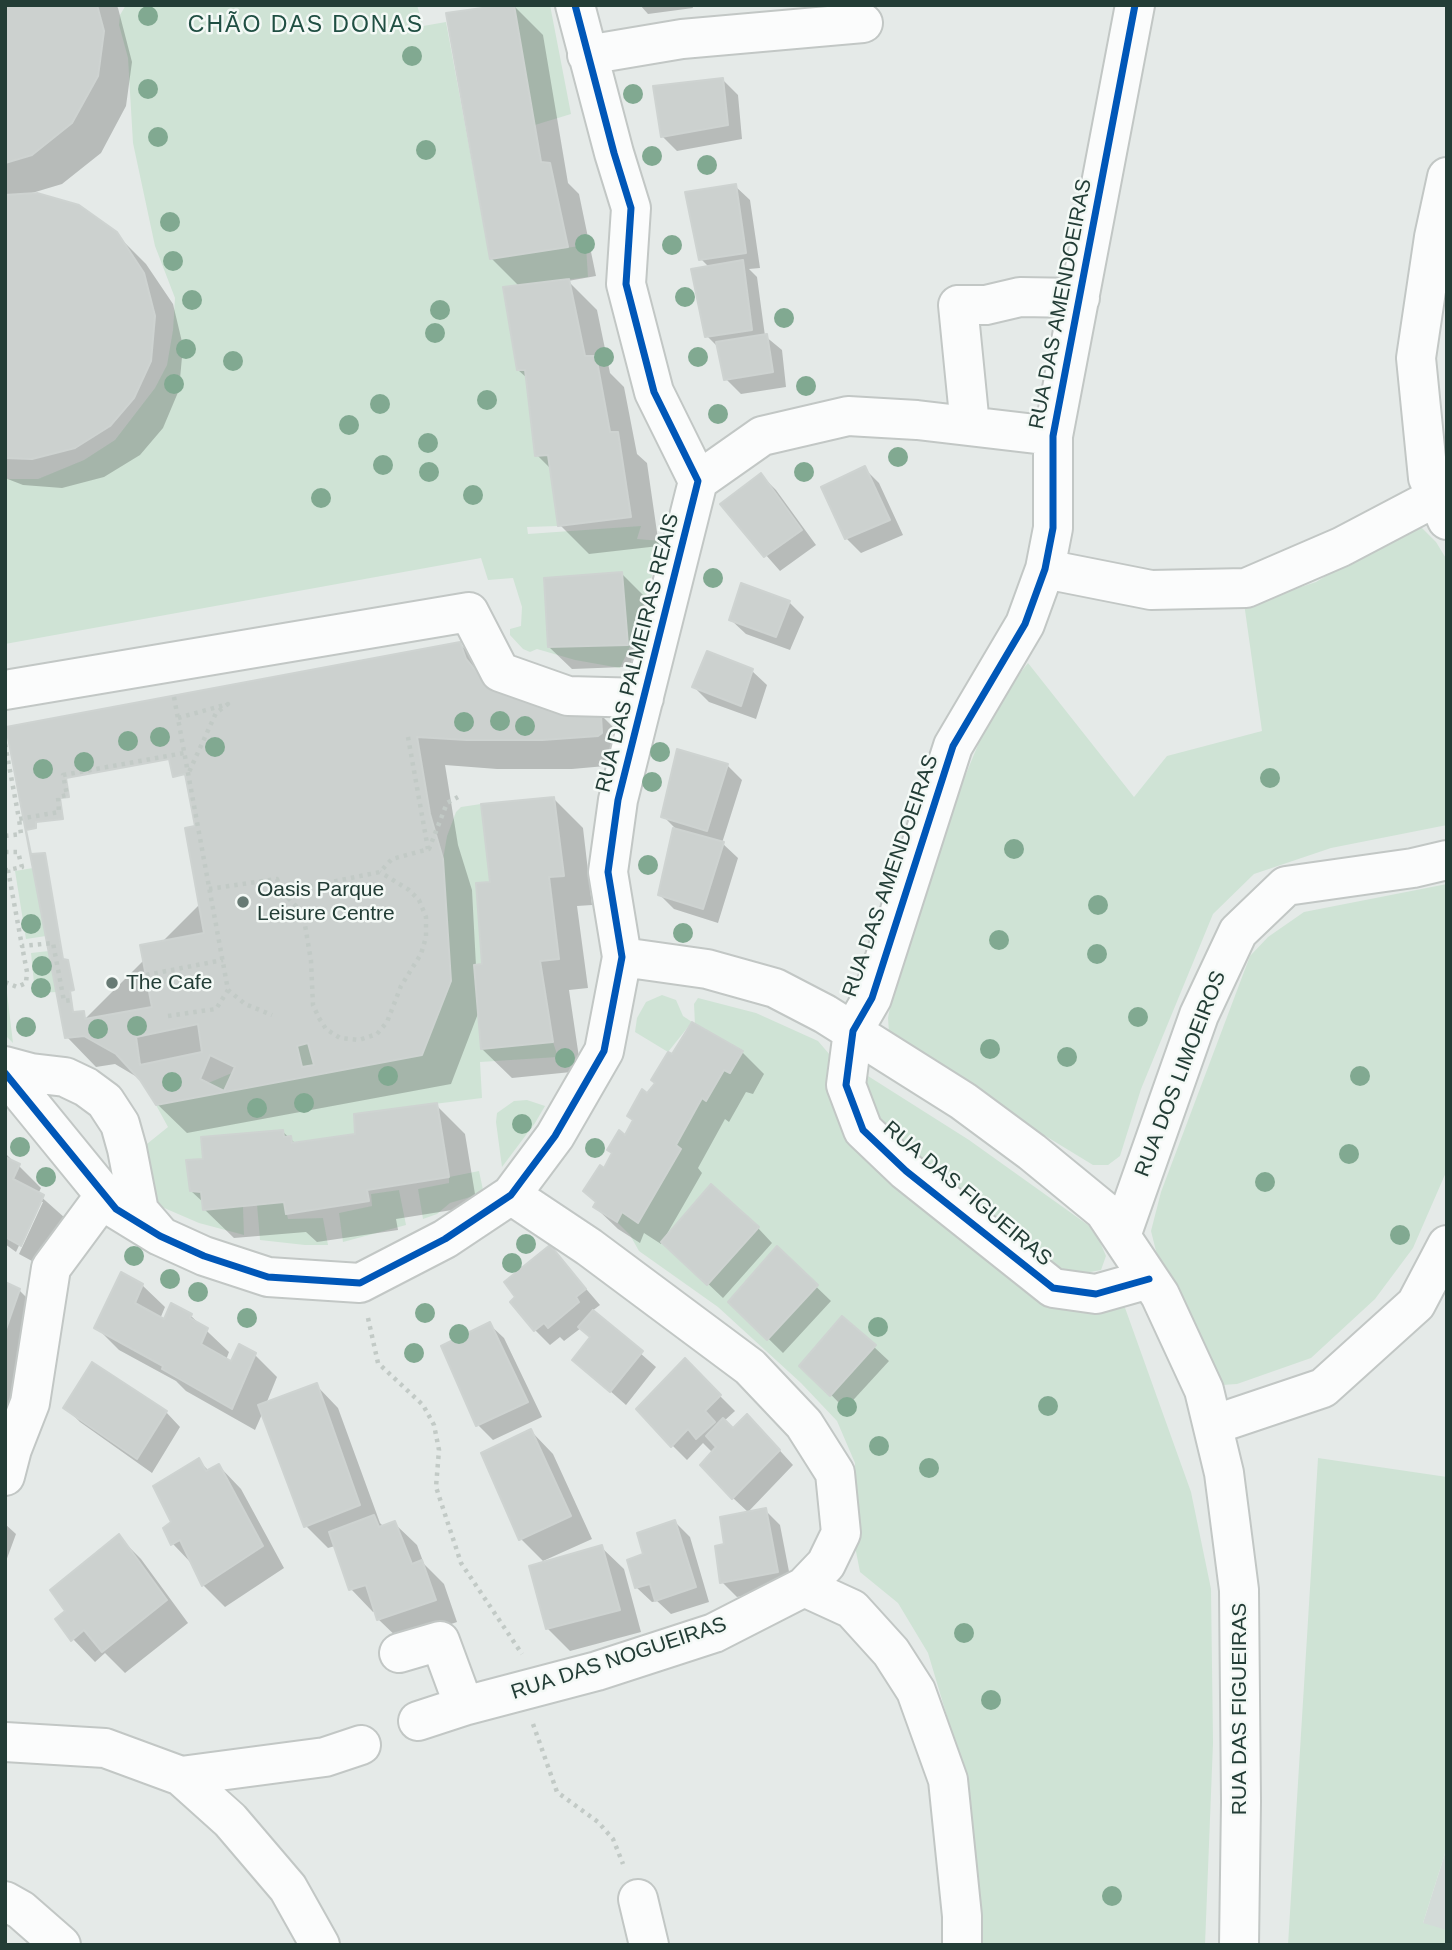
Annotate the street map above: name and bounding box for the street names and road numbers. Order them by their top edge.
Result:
street label: RUA DAS AMENDOEIRAS [1024,177,1098,431]
street label: RUA DAS PALMEIRAS REAIS [591,511,685,795]
street label: RUA DAS AMENDOEIRAS [838,752,944,1000]
street label: RUA DOS LIMOEIROS [1130,968,1232,1180]
street label: RUA DAS FIGUEIRAS [878,1116,1056,1272]
street label: RUA DAS FIGUEIRAS [1227,1603,1253,1815]
street label: RUA DAS NOGUEIRAS [508,1612,730,1706]

